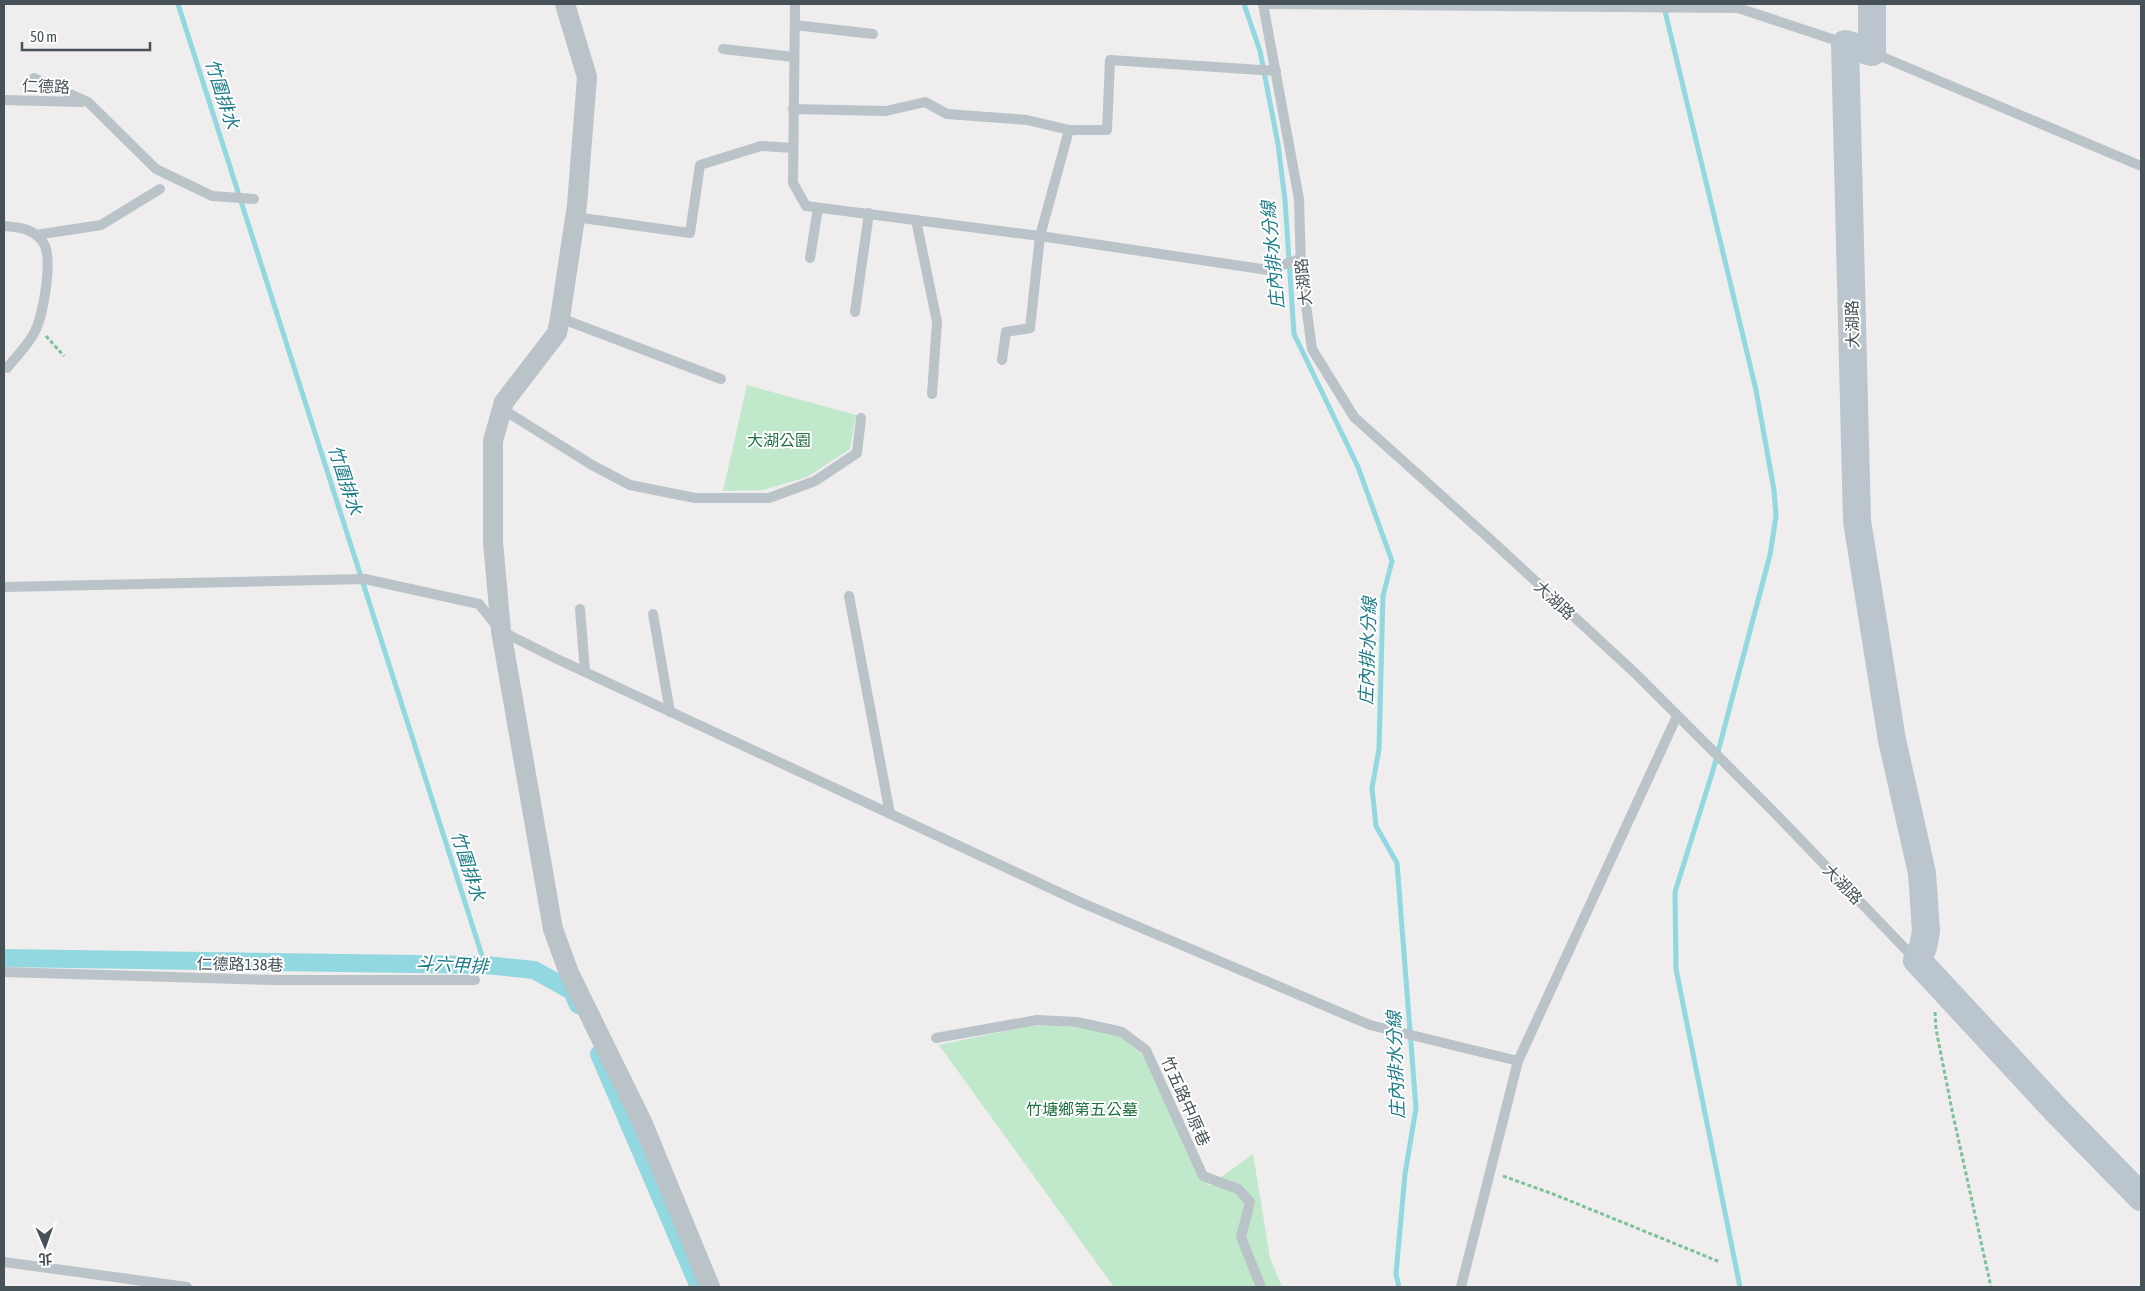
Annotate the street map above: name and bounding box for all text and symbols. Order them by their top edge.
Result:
scale bar [22,20,150,52]
text: 50 m [30,28,57,45]
water label: 竹圍排水 [201,56,244,132]
street label: 仁德路 [22,76,70,96]
water label: 庄內排水分線 [1257,198,1288,310]
street label: 大湖路 [1292,257,1314,307]
street label: 大湖路 [1843,300,1861,348]
park label: 大湖公園 [747,431,811,449]
water label: 竹圍排水 [324,442,367,518]
street label: 大湖路 [1531,577,1579,623]
water label: 庄內排水分線 [1355,595,1380,705]
water label: 竹圍排水 [447,828,490,904]
street label: 大湖路 [1820,860,1866,908]
water label: 斗六甲排 [416,952,491,977]
street label: 仁德路138巷 [197,954,283,974]
water label: 庄內排水分線 [1383,1009,1408,1119]
street label: 竹五路中原巷 [1158,1053,1214,1149]
park label: 竹塘鄉第五公墓 [1026,1100,1138,1118]
north arrow [20,1221,70,1271]
text: 北 [38,1251,53,1267]

